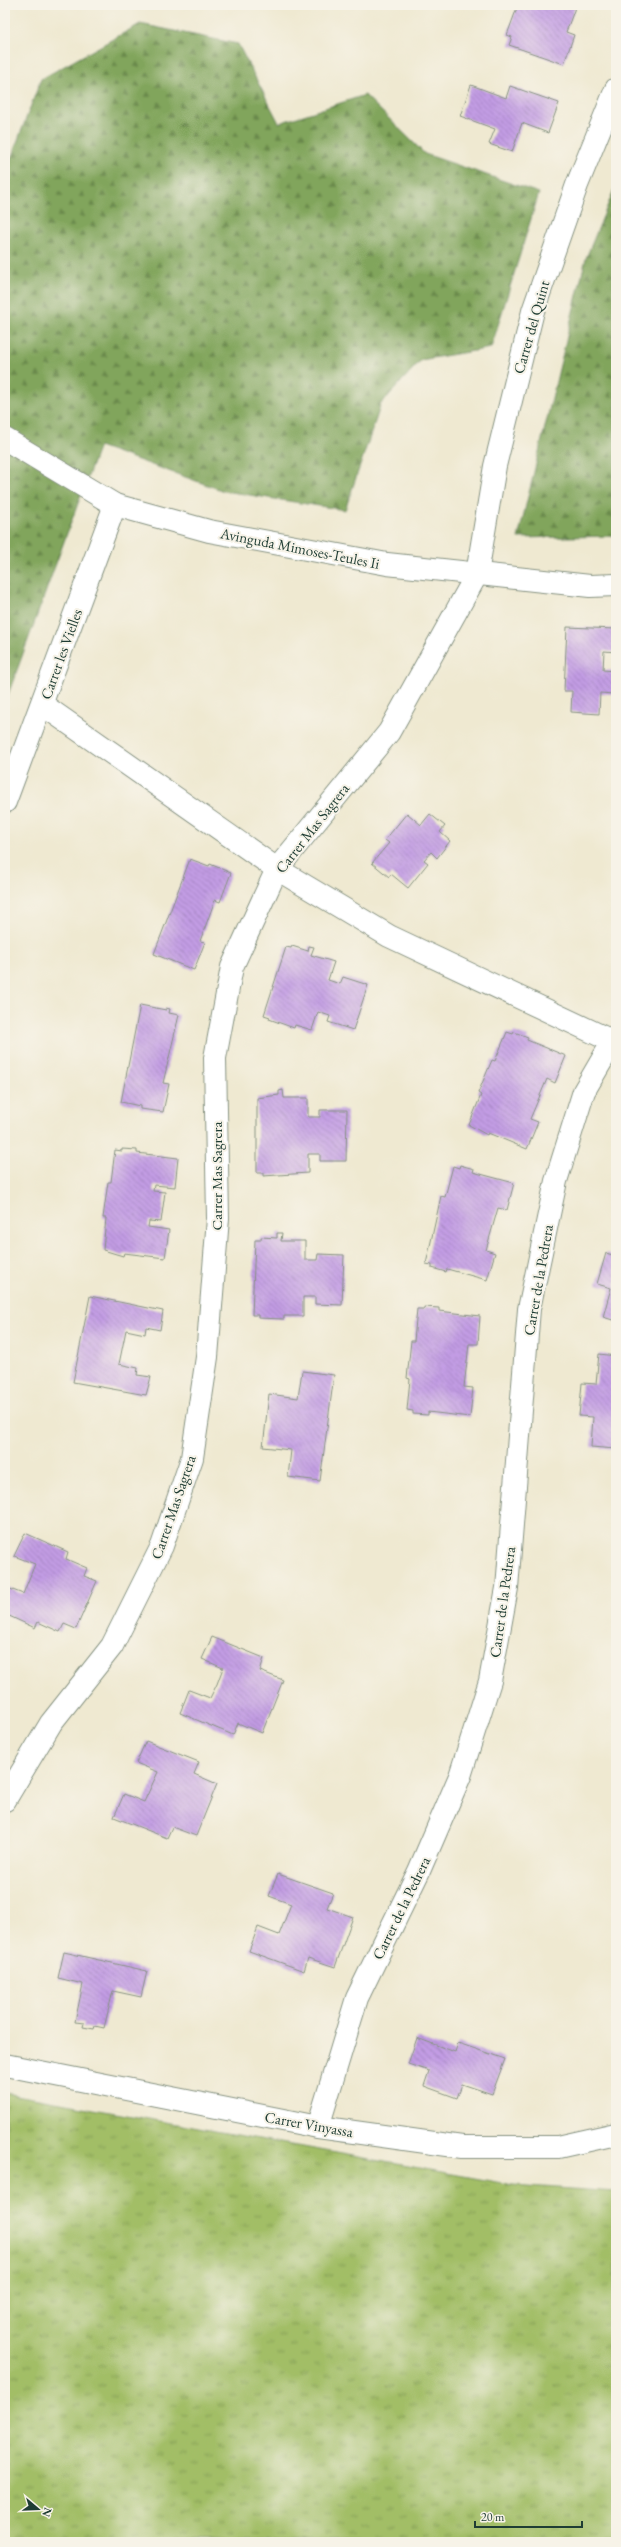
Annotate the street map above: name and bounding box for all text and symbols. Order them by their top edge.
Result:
street label: Carrer del Quint [509,278,553,376]
street label: Avinguda Mimoses-Teules Ii [218,523,382,573]
street label: Carrer les Vielles [36,606,86,702]
street label: Carrer Mas Sagrera [271,779,353,877]
street label: Carrer Mas Sagrera [207,1122,226,1230]
street label: Carrer de la Pedrera [519,1223,557,1337]
street label: Carrer Mas Sagrera [146,1452,200,1562]
street label: Carrer de la Pedrera [485,1545,519,1659]
street label: Carrer de la Pedrera [368,1853,434,1963]
street label: Carrer Vinyassa [263,2107,355,2141]
north arrow [18,2489,58,2529]
scale bar [475,2503,582,2529]
text: N [39,2506,56,2519]
text: 20 m [481,2509,505,2525]

